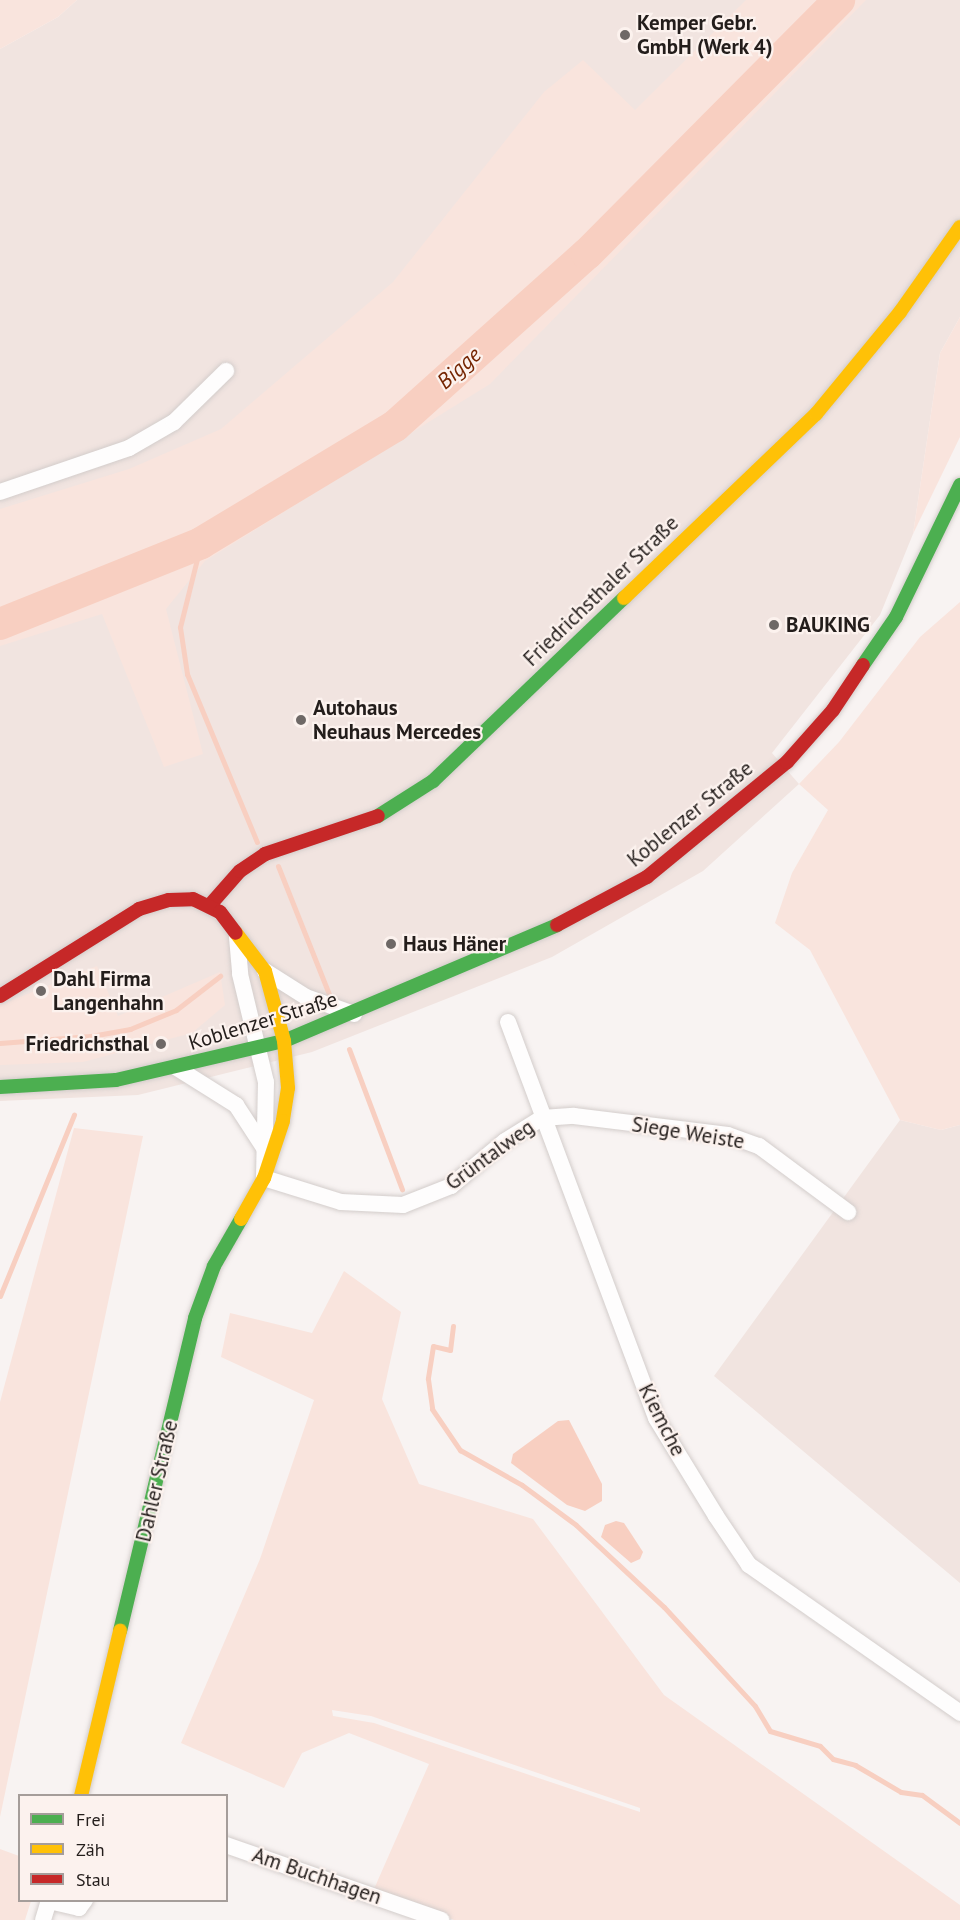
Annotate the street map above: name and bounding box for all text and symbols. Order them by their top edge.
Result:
place label: Kemper Gebr. GmbH (Werk 4) [637,10,773,60]
marker: Kemper Gebr. GmbH (Werk 4) [618,28,632,42]
water label: Bigge [431,341,487,395]
street label: Friedrichsthaler Straße [518,511,684,671]
place label: BAUKING [786,612,870,638]
marker: BAUKING [767,618,781,632]
place label: Autohaus Neuhaus Mercedes [313,695,481,745]
marker: Autohaus Neuhaus Mercedes [294,713,308,727]
street label: Koblenzer Straße [622,756,758,872]
place label: Haus Häner [403,931,506,957]
marker: Haus Häner [384,937,398,951]
place label: Dahl Firma Langenhahn [53,966,164,1016]
marker: Dahl Firma Langenhahn [34,984,48,998]
street label: Koblenzer Straße [186,986,340,1056]
place label: Friedrichsthal [26,1031,149,1057]
marker: Friedrichsthal [154,1037,168,1051]
street label: Siege Weiste [630,1112,746,1154]
street label: Grüntalweg [441,1114,539,1196]
street label: Kiemche [633,1380,691,1460]
street label: Dahler Straße [131,1418,183,1544]
legend [18,1794,228,1902]
text: Frei [76,1808,105,1831]
text: Zäh [76,1838,105,1861]
street label: Am Buchhagen [249,1842,385,1910]
text: Stau [76,1868,110,1891]

